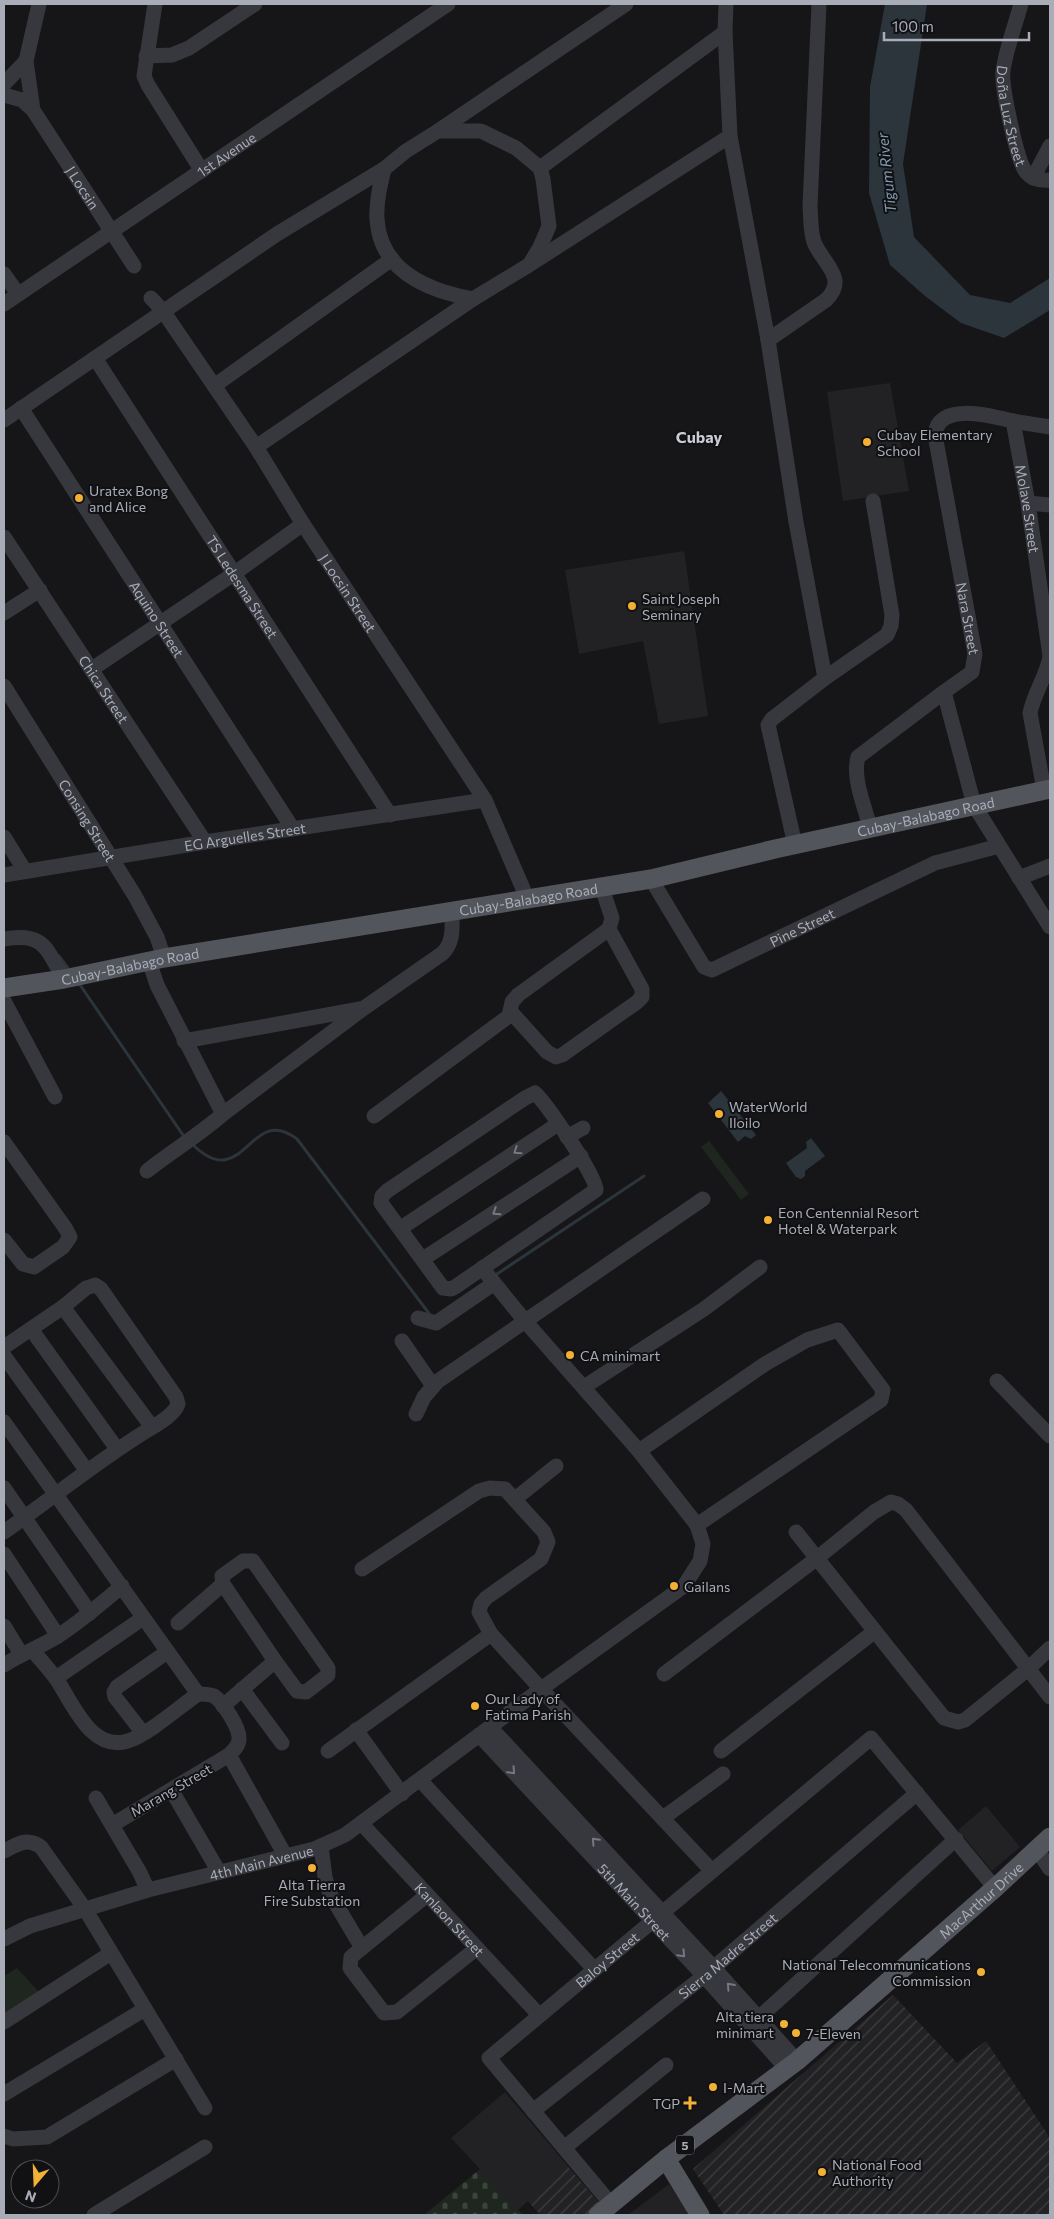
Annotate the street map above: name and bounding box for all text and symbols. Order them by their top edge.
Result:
scale bar [884,10,1029,42]
text: 100 m [892,17,934,35]
street label: Doña Luz Street [994,65,1030,169]
street label: 1st Avenue [193,128,259,180]
water label: Tigum River [873,131,899,214]
street label: J Locsin [63,162,103,212]
place label: Cubay Elementary School [877,426,993,459]
district label: Cubay [676,427,722,446]
marker: Cubay Elementary School [861,436,873,448]
street label: Molave Street [1013,463,1044,554]
place label: Uratex Bong and Alice [89,482,169,515]
marker: Uratex Bong and Alice [73,492,85,504]
street label: TS Ledesma Street [203,532,282,641]
street label: J Locsin Street [316,550,380,635]
street label: Aquino Street [126,577,188,660]
street label: Nara Street [954,581,983,656]
place label: Saint Joseph Seminary [642,590,720,623]
marker: Saint Joseph Seminary [626,600,638,612]
street label: Chica Street [76,652,133,726]
street label: Consing Street [56,776,120,865]
street label: Cubay-Balabago Road [855,793,996,839]
street label: EG Arguelles Street [183,818,307,854]
street label: Cubay-Balabago Road [458,879,599,919]
street label: Pine Street [767,904,837,950]
street label: Cubay-Balabago Road [60,944,200,988]
place label: WaterWorld Iloilo [729,1098,807,1131]
marker: WaterWorld Iloilo [713,1108,725,1120]
one-way arrow [513,1145,523,1154]
place label: Eon Centennial Resort Hotel & Waterpark [778,1204,919,1237]
one-way arrow [492,1206,502,1215]
marker: Eon Centennial Resort Hotel & Waterpark [762,1214,774,1226]
place label: CA minimart [580,1347,660,1364]
marker: CA minimart [564,1349,576,1361]
place label: Gailans [684,1578,730,1595]
marker: Gailans [668,1580,680,1592]
place label: Our Lady of Fatima Parish [485,1690,571,1723]
marker: Our Lady of Fatima Parish [469,1700,481,1712]
street label: Marang Street [127,1760,215,1820]
one-way arrow [506,1765,515,1774]
one-way arrow [592,1838,601,1847]
street label: 4th Main Avenue [207,1841,315,1883]
street label: MacArthur Drive [935,1858,1026,1942]
street label: 5th Main Street [595,1860,675,1944]
marker: Alta Tierra Fire Substation [306,1862,318,1874]
place label: Alta Tierra Fire Substation [264,1876,360,1909]
street label: Kanlaon Street [412,1879,489,1960]
street label: Sierra Madre Street [674,1909,780,2002]
street label: Baloy Street [572,1928,642,1991]
one-way arrow [676,1948,685,1957]
place label: National Telecommunications Commission [782,1956,971,1989]
marker: National Telecommunications Commission [975,1966,987,1978]
one-way arrow [727,1982,736,1991]
place label: Alta tiera minimart [716,2008,774,2041]
marker: Alta tiera minimart [778,2018,790,2030]
place label: 7-Eleven [806,2025,861,2042]
marker: 7-Eleven [790,2027,802,2039]
place label: I-Mart [723,2079,765,2096]
marker: I-Mart [707,2081,719,2093]
place label: TGP [652,2095,680,2112]
marker: TGP [684,2097,696,2109]
road number: 5 [676,2136,694,2154]
place label: National Food Authority [832,2156,922,2189]
north arrow [10,2159,60,2209]
marker: National Food Authority [816,2166,828,2178]
text: N [23,2187,38,2207]

